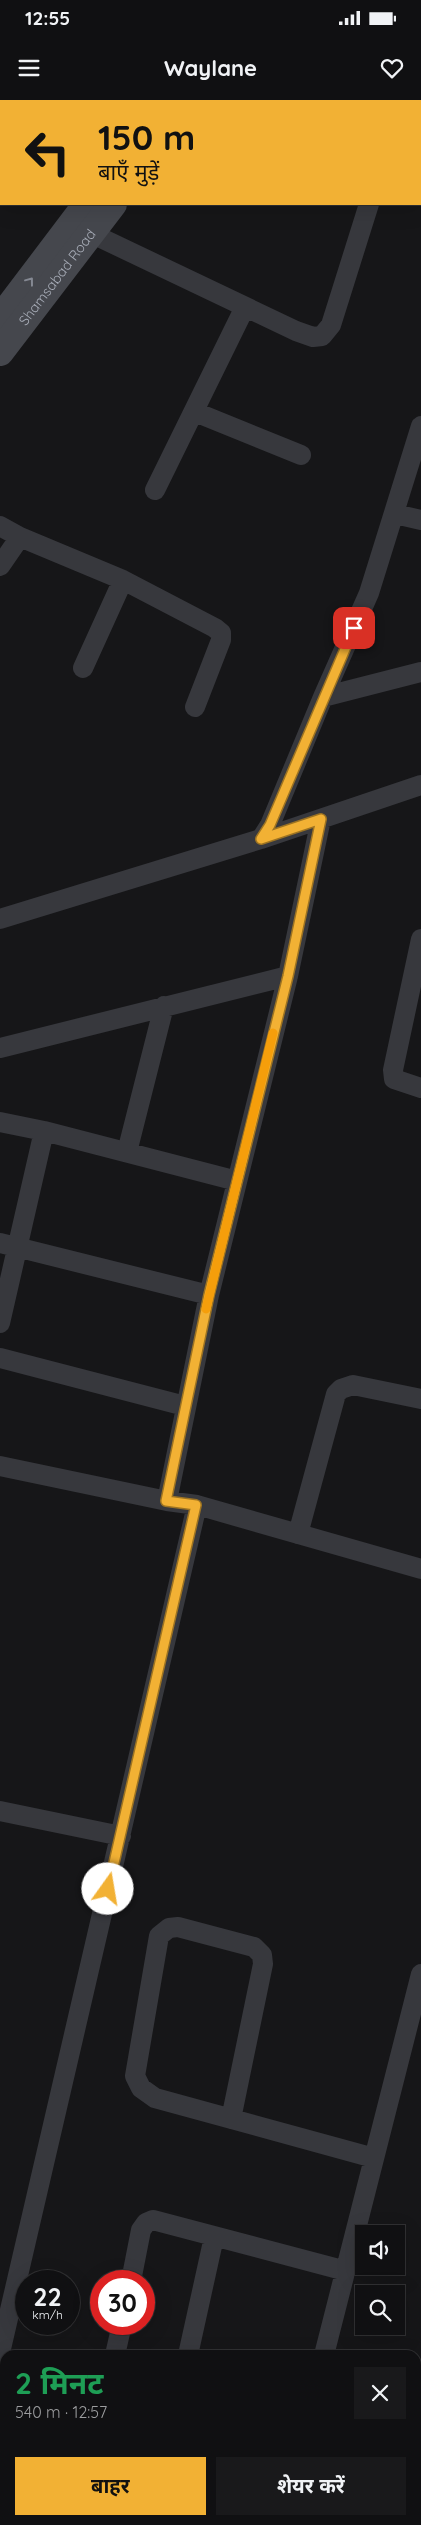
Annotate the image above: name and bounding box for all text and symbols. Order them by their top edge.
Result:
text: 12:55 [25,6,70,30]
icon: menu [15,54,43,82]
text: Waylane [164,54,257,82]
icon: heart [378,54,406,82]
text: 150 m [98,115,195,159]
icon: left [15,120,80,185]
text: बाएँ मुड़ें [98,158,159,186]
street label: Shamsabad Road [15,226,99,329]
one-way arrow [25,277,34,286]
pin [333,607,375,649]
icon: arrive [340,614,368,642]
position arrow [81,1862,133,1914]
map controls [355,2225,405,2335]
button: sound [355,2225,405,2275]
speed limit sign: 30 [90,2270,155,2335]
text: 22 [33,2281,62,2312]
button: search [355,2285,405,2335]
text: km/h [32,2307,63,2322]
text: 2 मिनट [15,2364,103,2402]
button: close [354,2367,406,2419]
text: 540 m · 12:57 [15,2402,107,2422]
button: बाहर [15,2457,206,2515]
button: शेयर करें [216,2457,406,2515]

